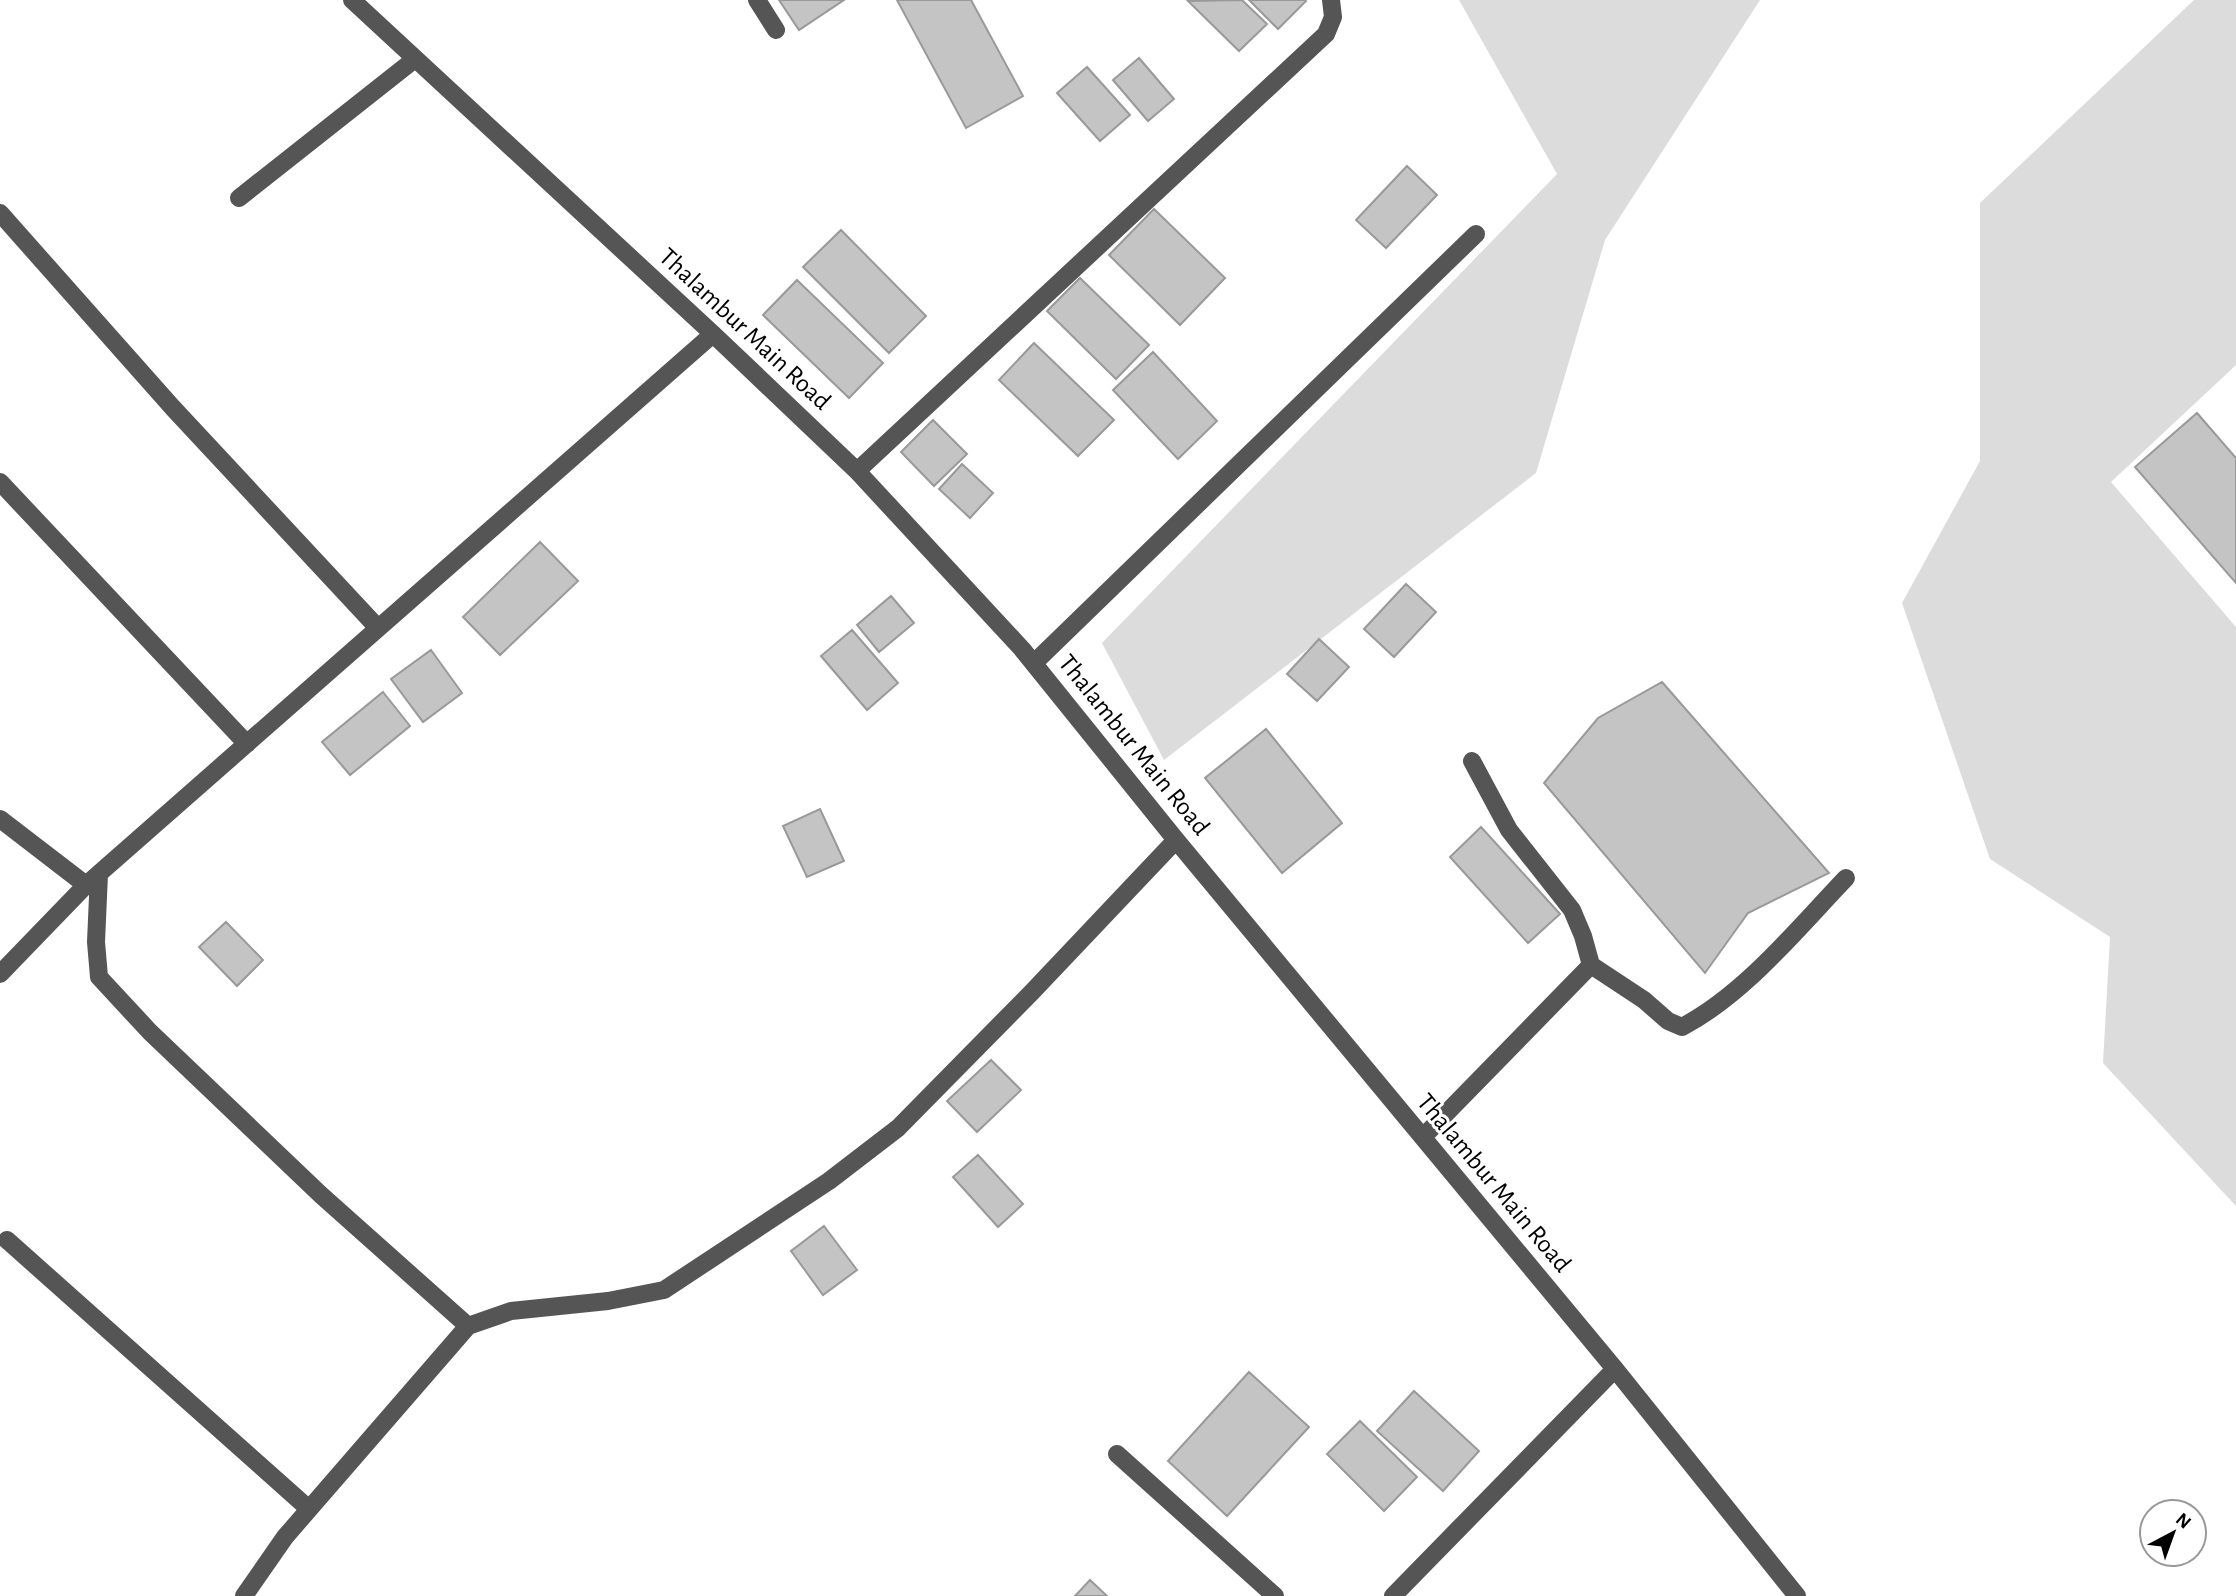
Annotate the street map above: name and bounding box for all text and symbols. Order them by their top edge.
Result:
street label: Thalambur Main Road [654,243,836,415]
street label: Thalambur Main Road [1053,650,1215,840]
street label: Thalambur Main Road [1412,1089,1576,1277]
north arrow [2138,1498,2208,1568]
text: N [2172,1510,2194,1533]

